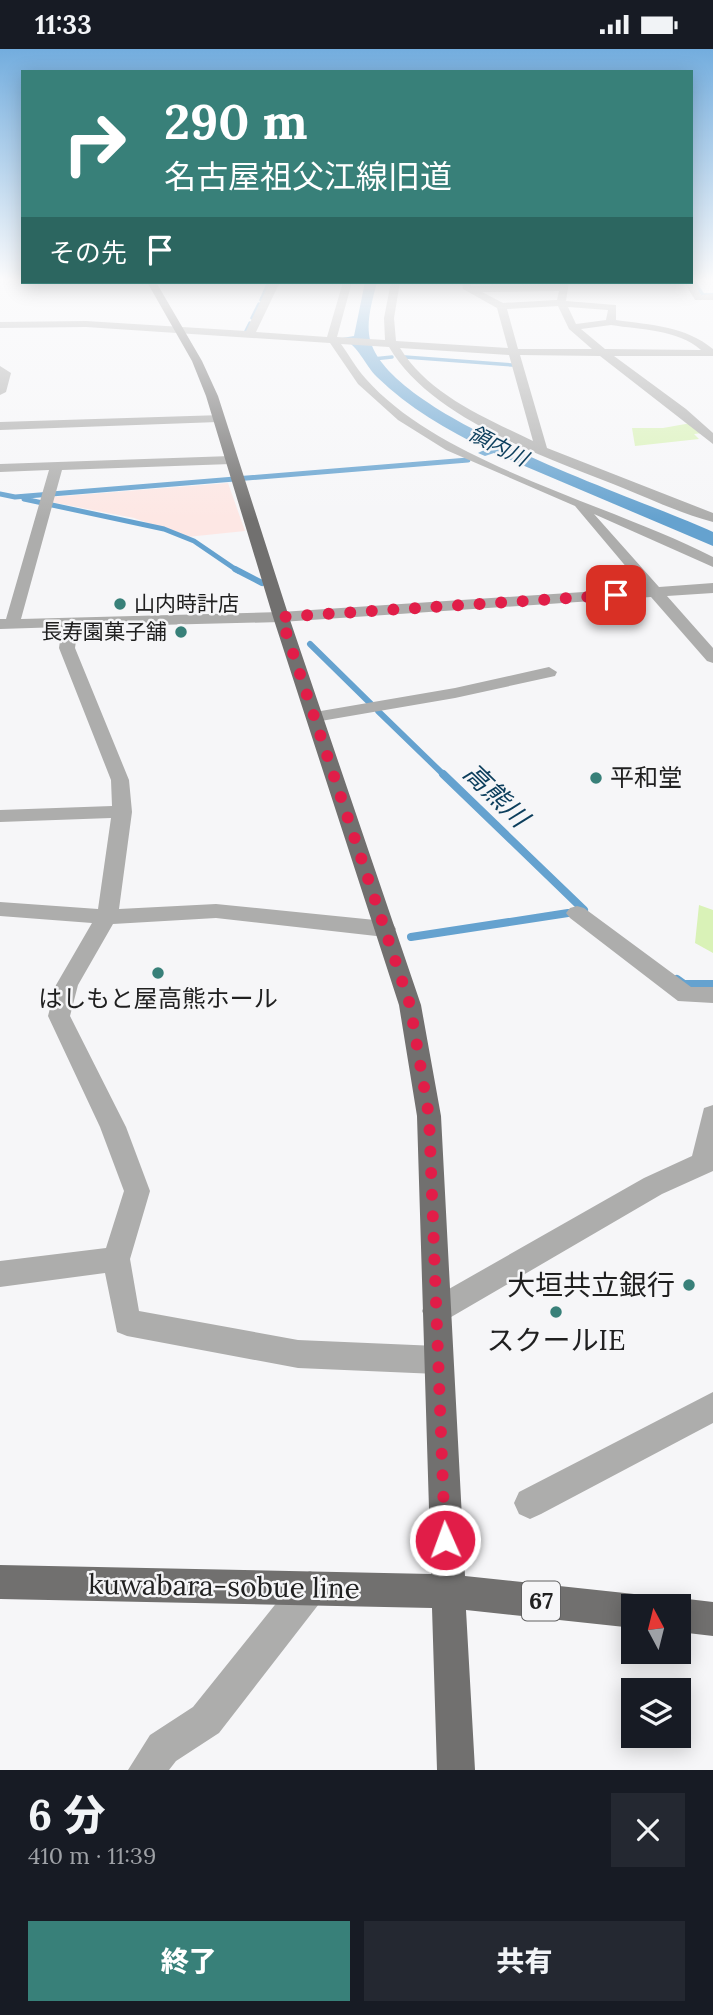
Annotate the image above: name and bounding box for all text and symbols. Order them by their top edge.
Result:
text: 11:33 [35,8,92,41]
text: 290 m [164,90,307,152]
icon: right [49,98,140,189]
text: 名古屋祖父江線旧道 [164,156,452,197]
icon: arrive [141,231,179,269]
text: その先 [49,236,127,269]
water label: 領内川 [464,419,534,473]
pin [586,565,646,625]
icon: arrive [597,576,635,614]
place label: 山内時計店 [134,590,239,617]
marker: 山内時計店 [112,596,128,612]
place label: 長寿園菓子舗 [41,618,167,645]
marker: 長寿園菓子舗 [173,624,189,640]
water label: 高熊川 [457,756,538,836]
place label: 平和堂 [610,762,682,793]
marker: 平和堂 [588,770,604,786]
marker: はしもと屋高熊ホール [150,965,166,981]
place label: はしもと屋高熊ホール [38,983,278,1014]
place label: 大垣共立銀行 [507,1267,675,1303]
marker: 大垣共立銀行 [681,1277,697,1293]
marker: スクールIE [548,1304,564,1320]
place label: スクールIE [487,1322,625,1358]
position arrow [408,1503,482,1577]
street label: kuwabara-sobue line [88,1566,360,1606]
road number: 67 [522,1581,560,1621]
north arrow [621,1594,691,1664]
map controls [621,1594,691,1748]
button: layers [621,1678,691,1748]
text: 6 分 [28,1788,105,1842]
button: close [611,1793,685,1867]
text: 410 m · 11:39 [28,1841,156,1870]
button: 終了 [28,1921,350,2001]
button: 共有 [364,1921,685,2001]

